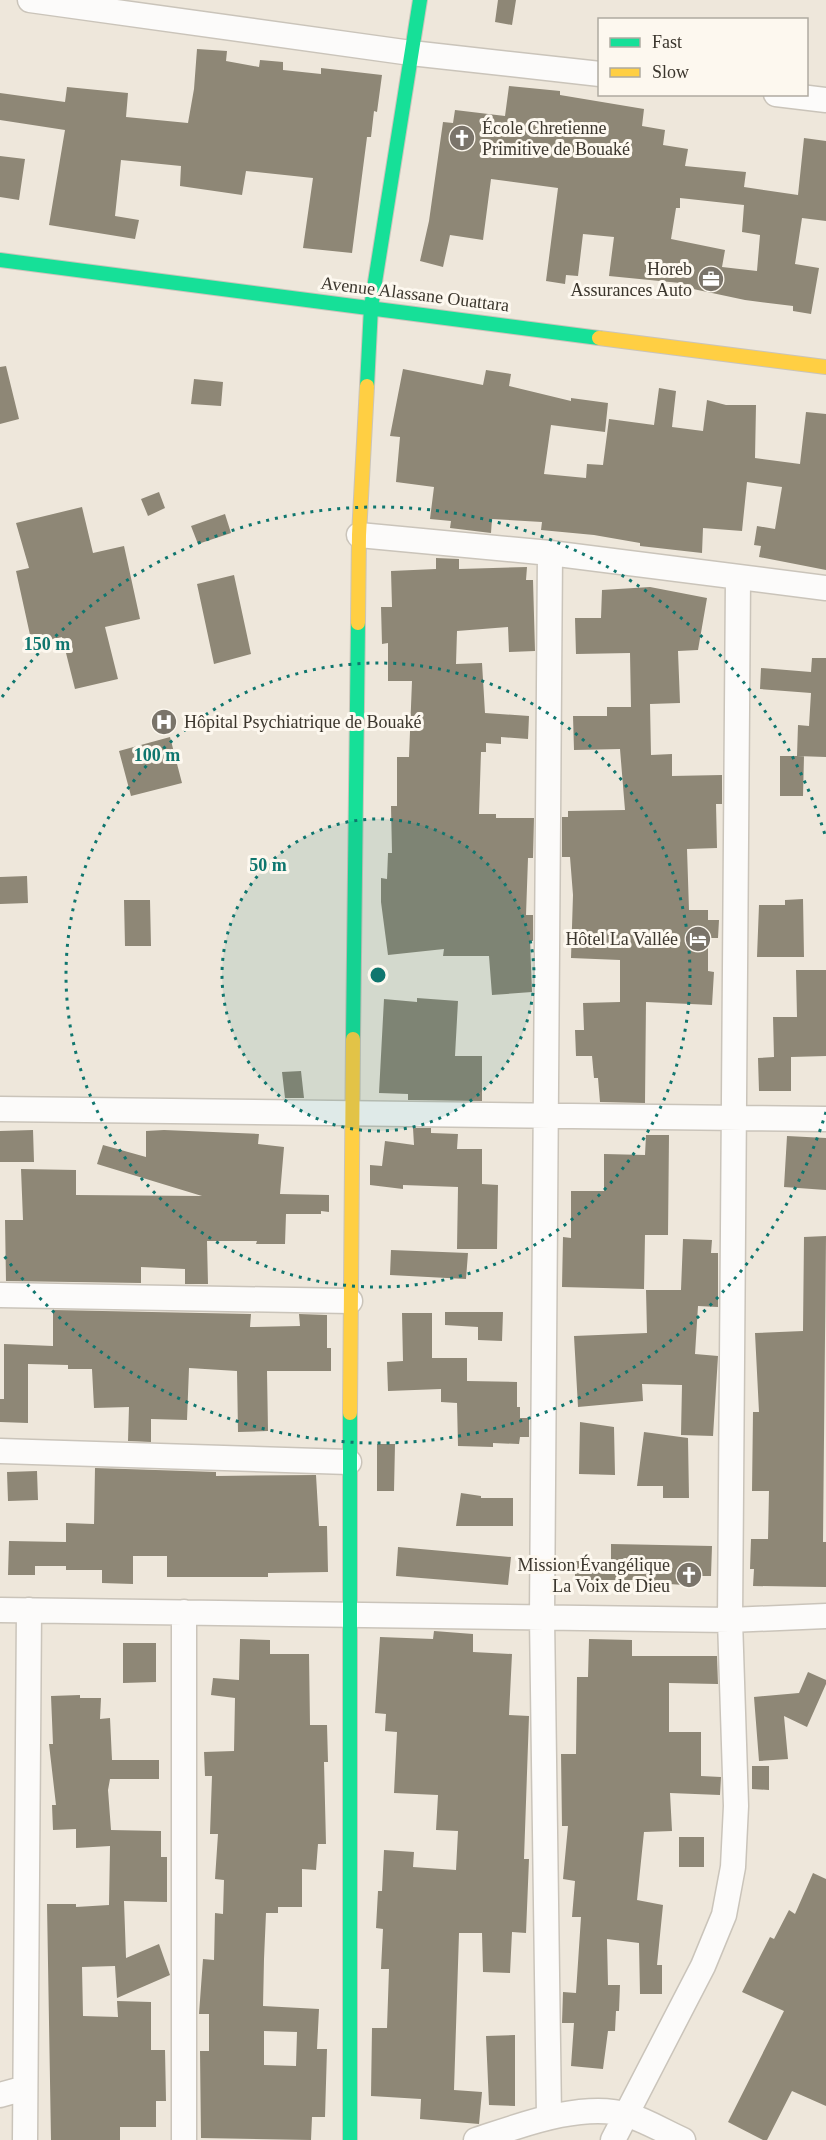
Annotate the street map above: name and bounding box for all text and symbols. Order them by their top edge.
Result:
legend [598,18,808,96]
text: Fast [652,32,682,52]
text: Slow [652,62,689,82]
place label: École Chretienne Primitive de Bouaké [482,117,630,159]
church icon: École Chretienne Primitive de Bouaké [447,123,477,153]
place label: Horeb Assurances Auto [571,259,692,300]
office icon: Horeb Assurances Auto [696,264,726,294]
street label: Avenue Alassane Ouattara [320,273,510,315]
text: 150 m [24,634,70,654]
hospital icon: Hôpital Psychiatrique de Bouaké [149,707,179,737]
place label: Hôpital Psychiatrique de Bouaké [184,712,421,732]
text: 100 m [134,745,180,765]
text: 50 m [249,855,287,875]
hotel icon: Hôtel La Vallée [683,924,713,954]
place label: Hôtel La Vallée [565,929,678,949]
centre of rings [368,965,388,985]
place label: Mission Évangélique La Voix de Dieu [518,1554,670,1596]
church icon: Mission Évangélique La Voix de Dieu [674,1560,704,1590]

